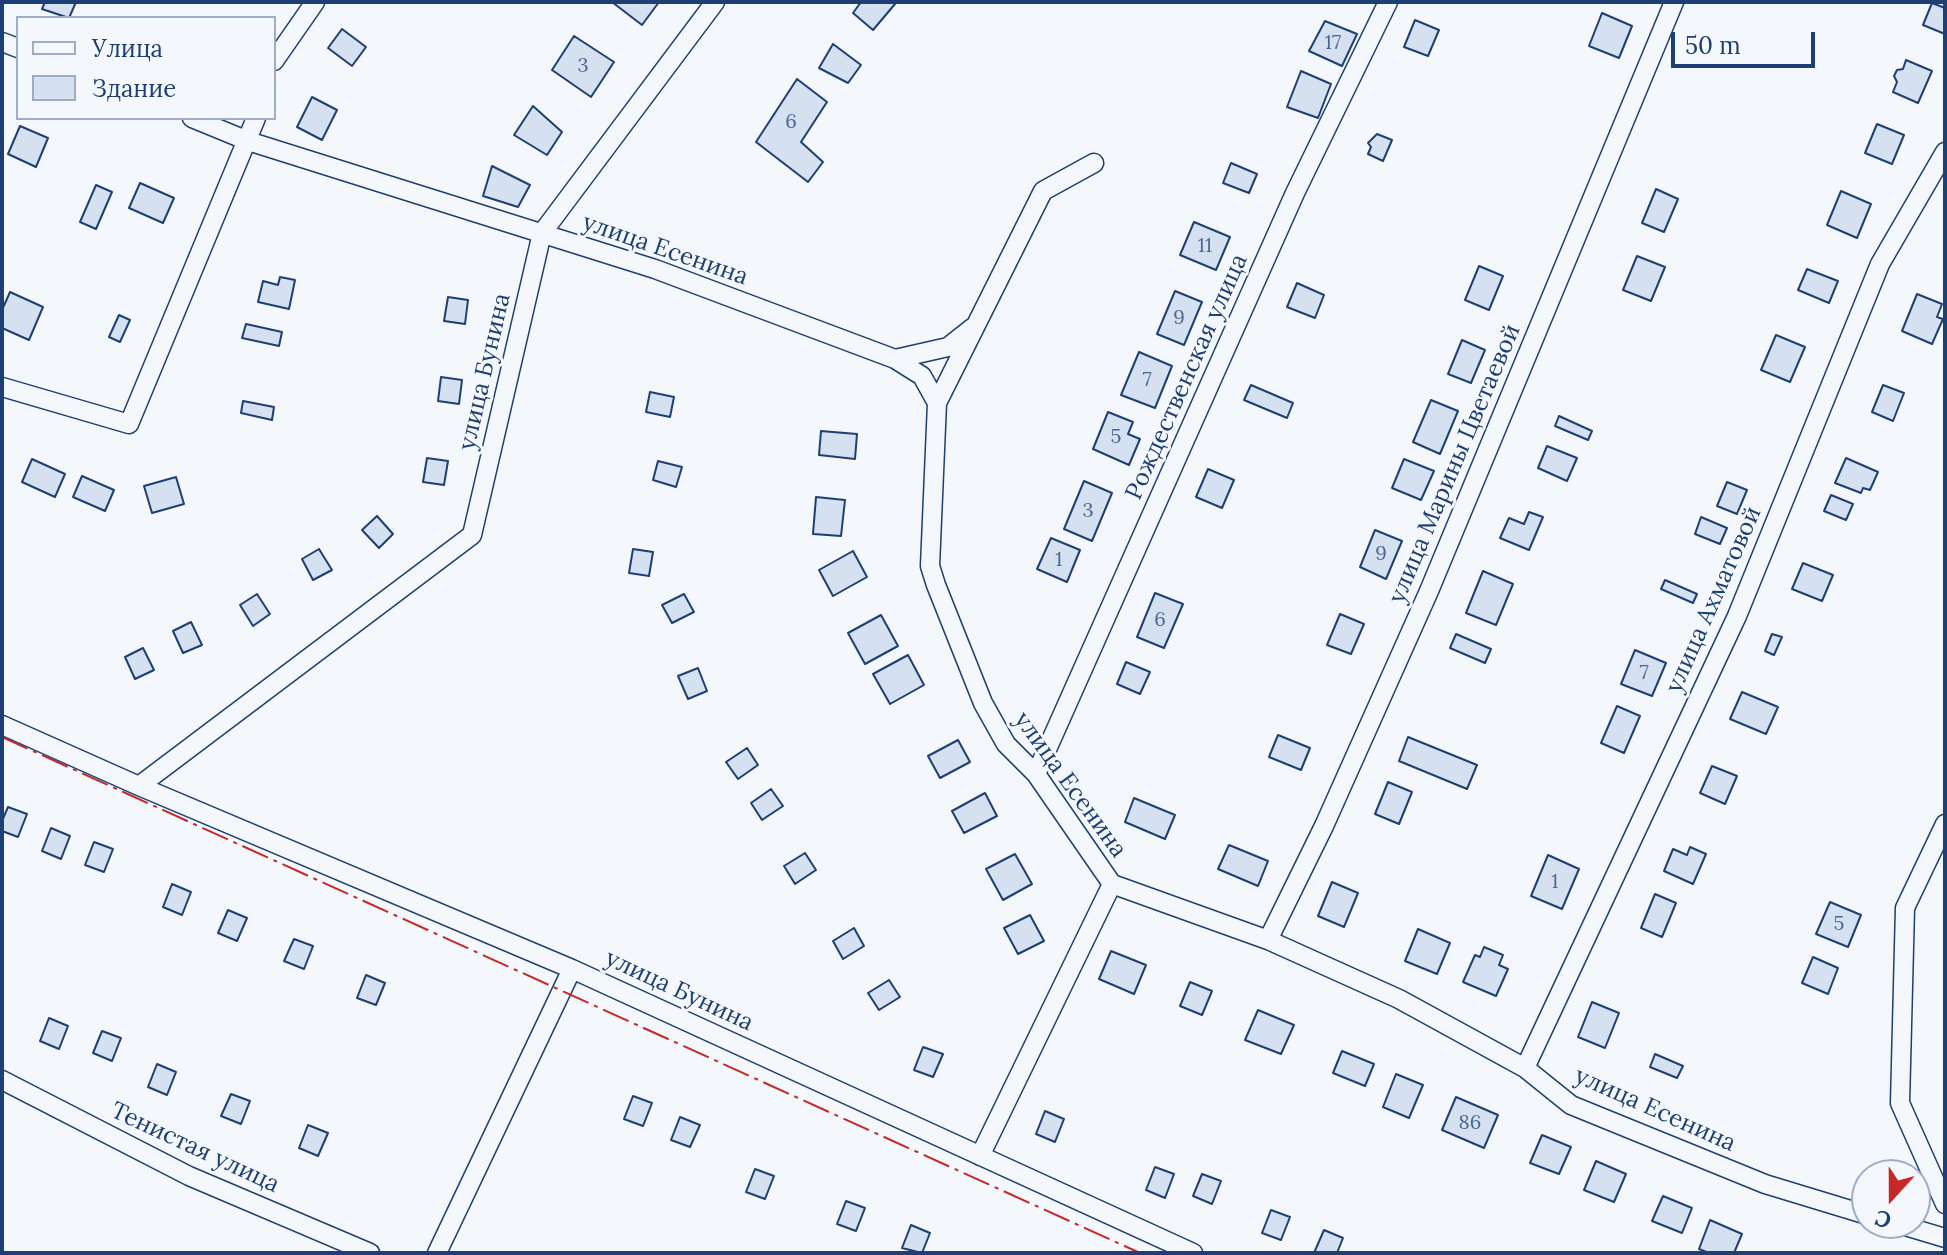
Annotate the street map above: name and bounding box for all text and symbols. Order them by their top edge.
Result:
legend [16,16,276,120]
scale bar [1675,16,1819,66]
text: 50 m [1685,30,1741,61]
house number: 17 [1325,31,1341,55]
text: Улица [92,33,163,64]
house number: 3 [577,54,589,78]
text: Здание [92,73,176,104]
house number: 6 [785,110,797,134]
street label: улица Есенина [578,208,752,292]
house number: 11 [1198,234,1212,258]
street label: Рождественская улица [1120,250,1254,504]
street label: улица Бунина [453,291,517,453]
house number: 9 [1173,306,1185,330]
street label: улица Марины Цветаевой [1383,320,1527,608]
house number: 7 [1142,368,1152,392]
house number: 5 [1111,425,1121,449]
house number: 3 [1082,499,1094,523]
street label: улица Ахматовой [1660,502,1768,698]
house number: 9 [1375,542,1387,566]
house number: 1 [1055,548,1063,572]
house number: 6 [1154,608,1166,632]
house number: 7 [1639,661,1649,685]
street label: улица Есенина [1007,706,1133,864]
house number: 1 [1551,870,1559,894]
house number: 5 [1834,912,1844,936]
street label: улица Бунина [600,944,758,1038]
street label: улица Есенина [1570,1062,1740,1158]
street label: Тенистая улица [106,1096,284,1200]
house number: 86 [1459,1111,1481,1135]
north arrow [1851,1159,1931,1239]
text: С [1871,1204,1895,1235]

